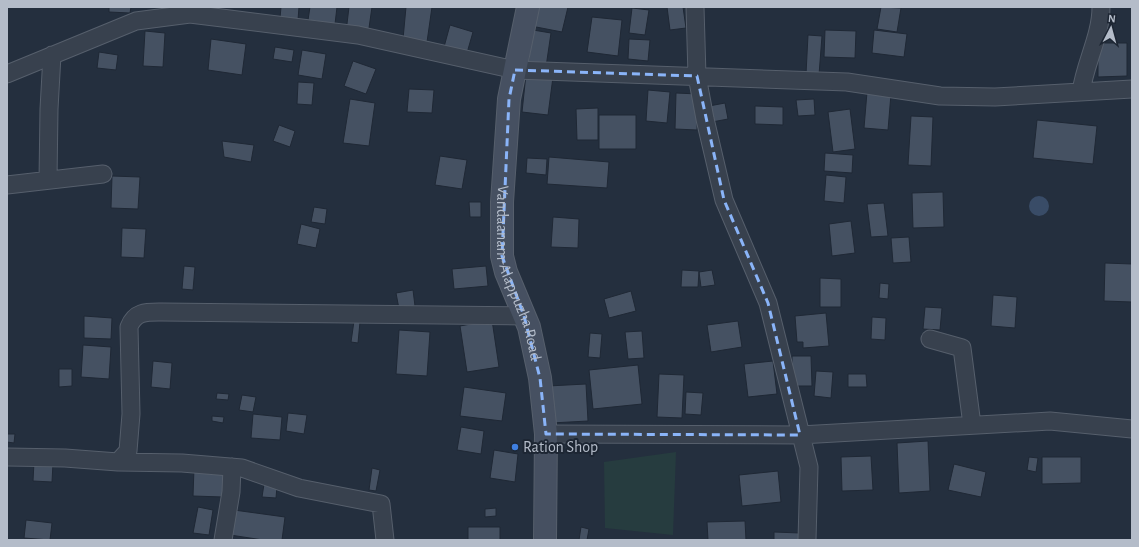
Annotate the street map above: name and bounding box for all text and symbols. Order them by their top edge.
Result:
north arrow [1091,8,1131,48]
text: N [1108,13,1116,24]
street label: Vandaanam-Alappuzha Road [494,185,544,362]
place label: Ration Shop [523,439,598,455]
marker: Ration Shop [510,442,520,452]

